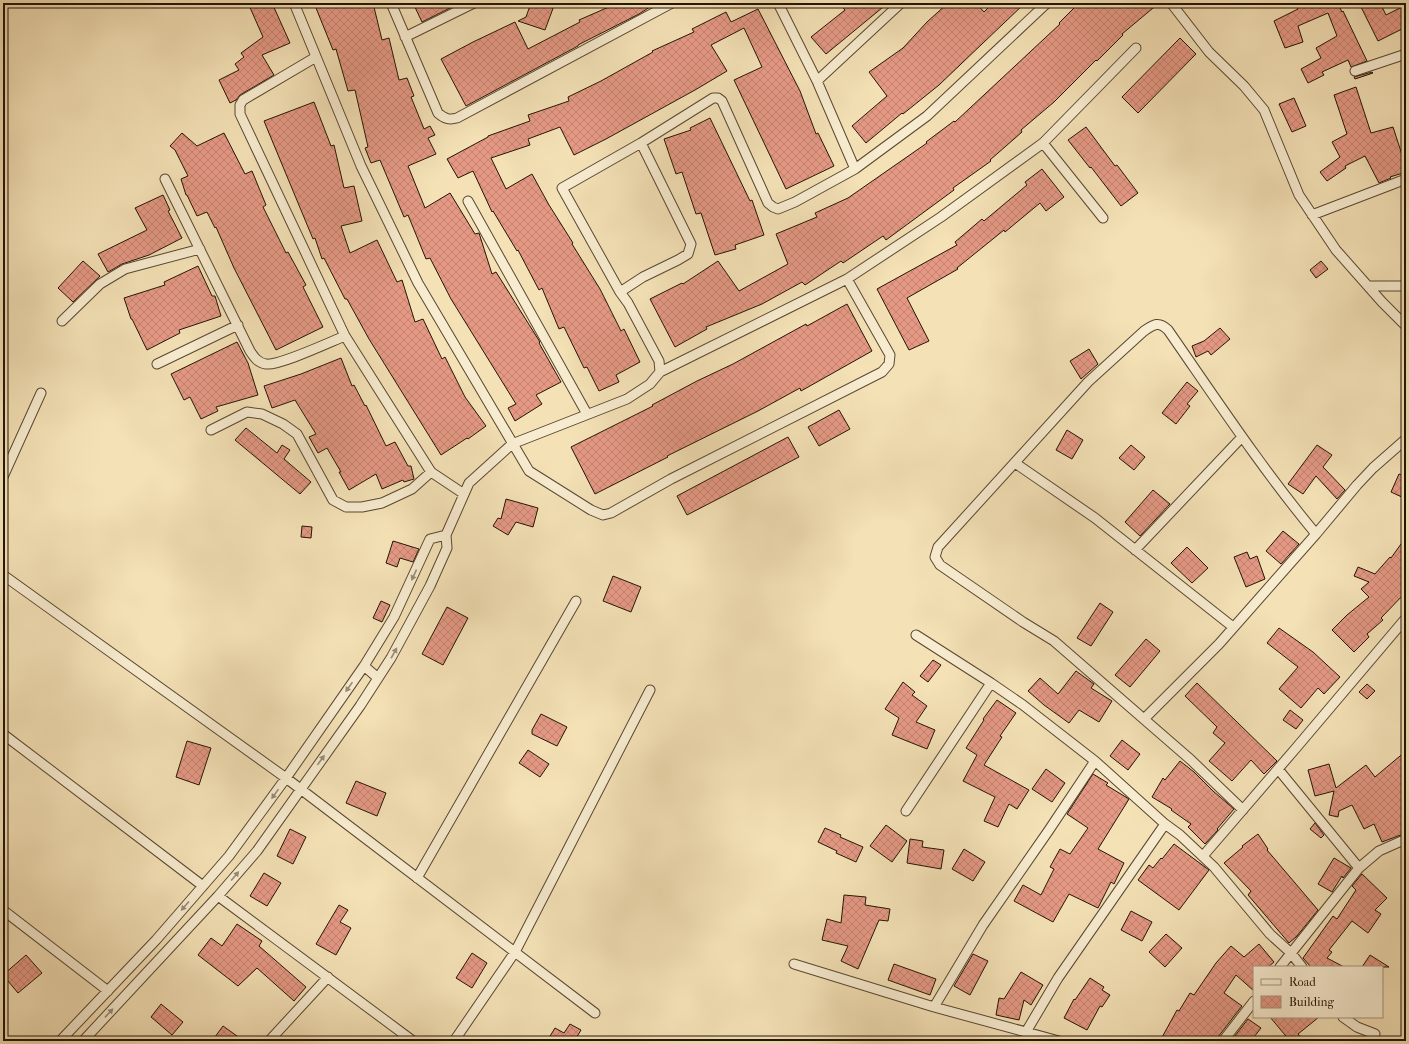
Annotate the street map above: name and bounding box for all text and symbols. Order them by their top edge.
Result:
one-way arrow [411,569,417,580]
one-way arrow [391,647,397,658]
one-way arrow [345,682,353,692]
one-way arrow [317,755,325,765]
one-way arrow [271,788,279,799]
one-way arrow [231,870,240,881]
one-way arrow [181,901,190,912]
legend [1253,966,1383,1018]
text: Road [1289,975,1316,989]
text: Building [1289,995,1334,1009]
one-way arrow [105,1008,114,1018]

